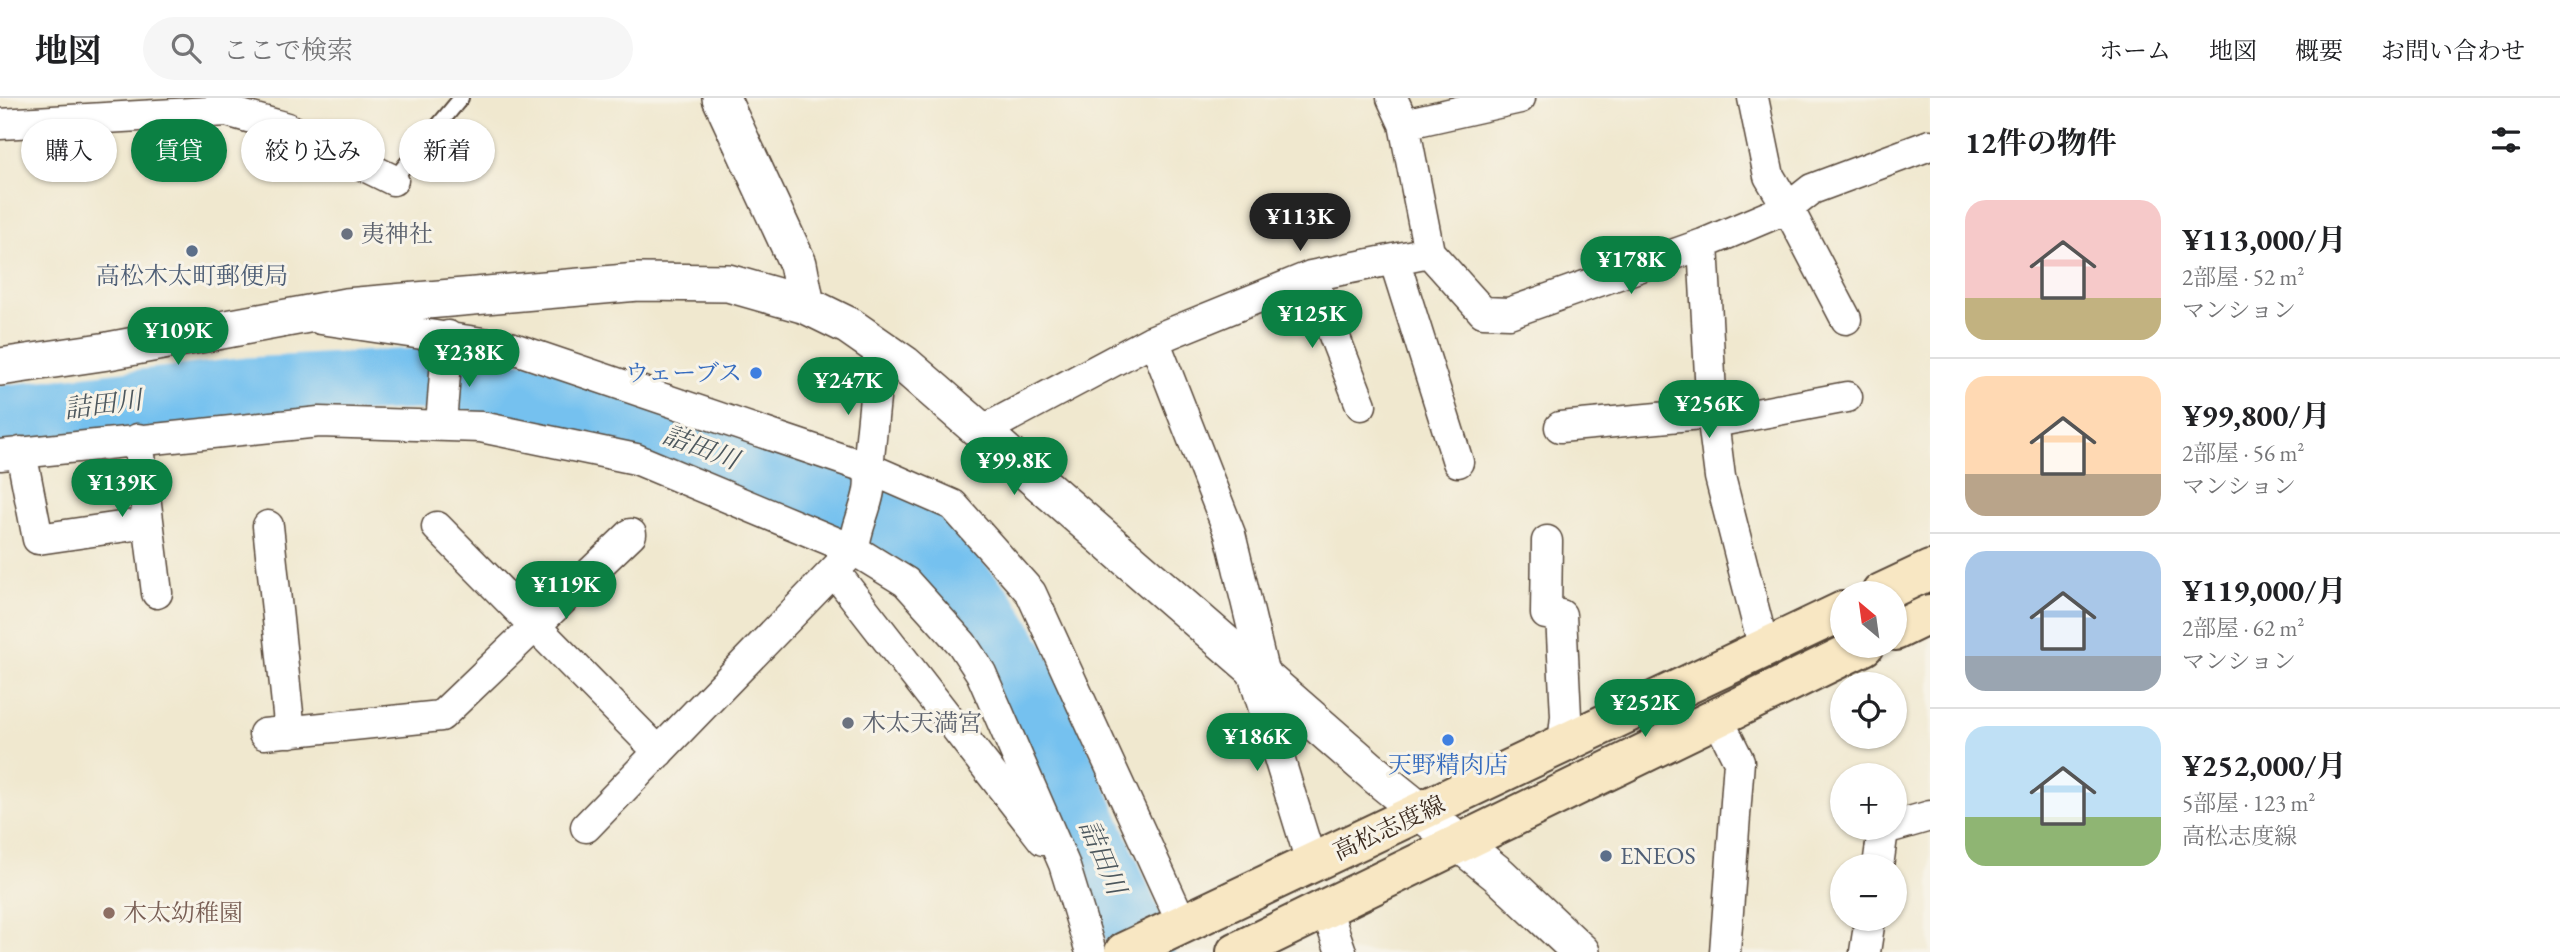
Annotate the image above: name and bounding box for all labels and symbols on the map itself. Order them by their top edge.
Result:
pin: ¥113K [1251,194,1349,253]
place label: 夷神社 [361,218,433,249]
marker: 夷神社 [339,226,355,242]
pin: ¥178K [1582,236,1680,296]
marker: 高松木太町郵便局 [184,243,200,259]
place label: 高松木太町郵便局 [96,260,288,291]
pin: ¥125K [1263,290,1361,350]
pin: ¥109K [129,308,227,367]
pin: ¥238K [420,330,518,389]
place label: ウェーブス [625,357,742,388]
pin: ¥247K [799,358,897,417]
marker: ウェーブス [748,365,764,381]
pin: ¥256K [1660,380,1758,440]
water label: 詰田川 [62,382,147,426]
water label: 詰田川 [658,417,746,478]
pin: ¥99.8K [957,438,1071,497]
pin: ¥139K [73,460,171,519]
pin: ¥119K [517,561,615,621]
north arrow [1830,581,1908,658]
pin: ¥252K [1596,680,1694,739]
place label: 木太天満宮 [862,707,982,738]
pin: ¥186K [1208,714,1306,773]
marker: 木太天満宮 [840,715,856,731]
marker: 天野精肉店 [1440,732,1456,748]
place label: 天野精肉店 [1388,749,1508,780]
street label: 高松志度線 [1328,788,1450,867]
water label: 詰田川 [1072,814,1135,902]
place label: ENEOS [1620,840,1696,871]
marker: ENEOS [1598,848,1614,864]
place label: 木太幼稚園 [123,897,243,928]
marker: 木太幼稚園 [101,905,117,921]

